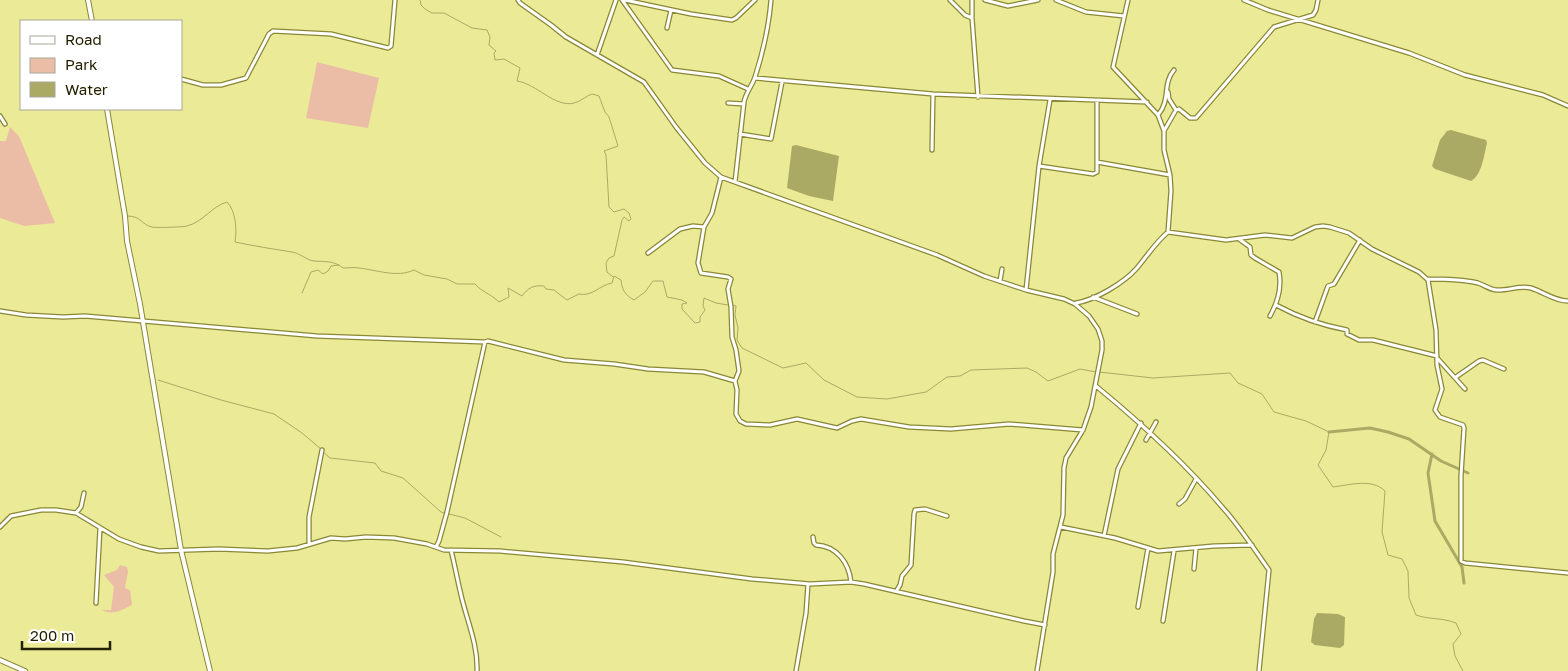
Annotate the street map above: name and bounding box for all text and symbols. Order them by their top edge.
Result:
legend [20,20,182,110]
text: Road [65,30,102,48]
text: Park [65,55,98,73]
text: Water [65,80,108,98]
scale bar [22,618,110,650]
text: 200 m [30,626,74,644]

